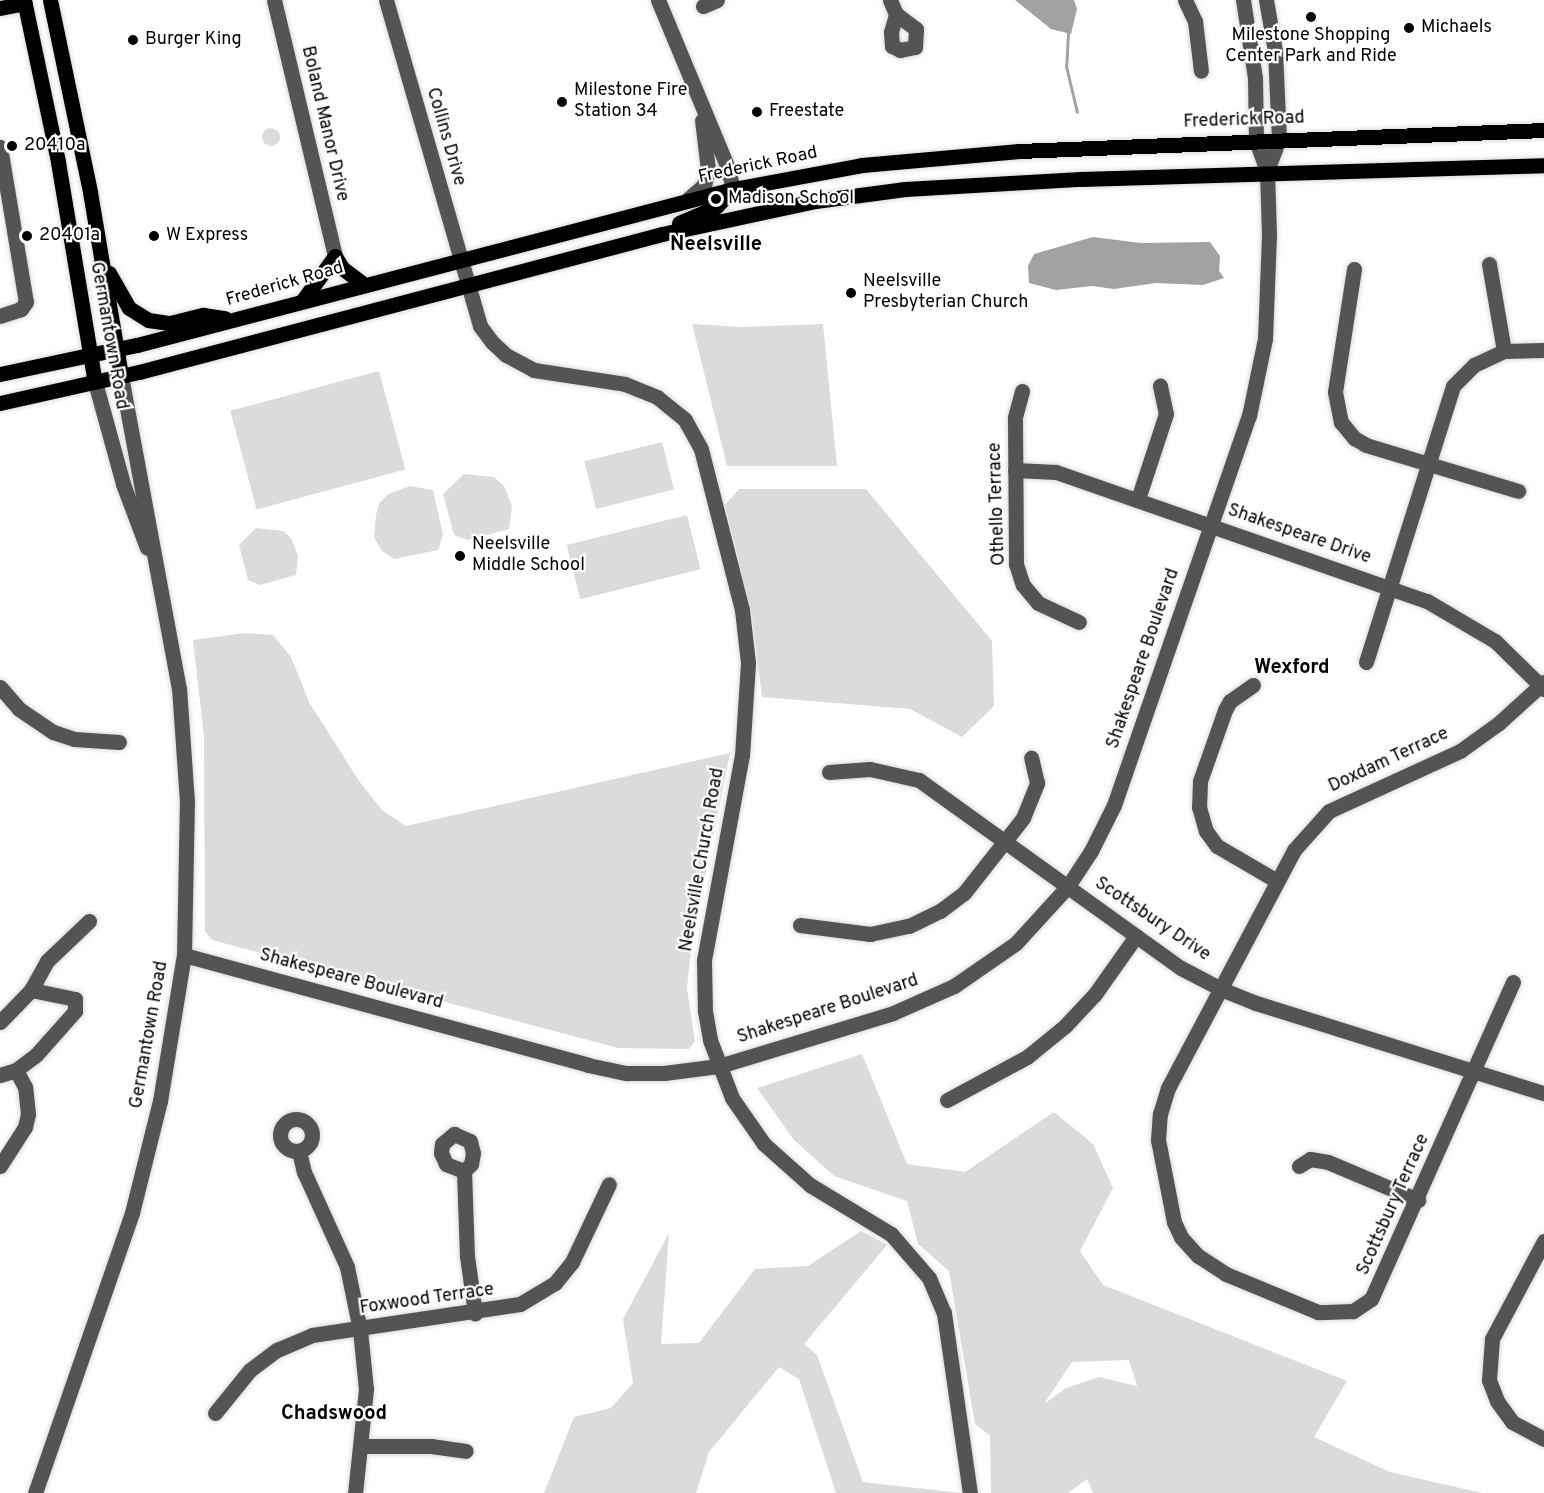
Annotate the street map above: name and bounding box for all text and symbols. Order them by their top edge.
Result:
marker: Milestone Shopping Center Park and Ride [1304,10,1318,24]
place label: Michaels [1421,17,1492,39]
marker: Michaels [1402,21,1416,35]
place label: Milestone Shopping Center Park and Ride [1225,26,1397,68]
place label: Burger King [145,29,242,51]
marker: Burger King [126,33,140,47]
street label: Boland Manor Drive [296,44,352,204]
place label: Milestone Fire Station 34 [574,81,687,124]
street label: Collins Drive [421,85,469,189]
marker: Milestone Fire Station 34 [555,95,569,109]
place label: Freestate [769,101,844,123]
marker: Freestate [750,105,764,119]
street label: Frederick Road [1183,108,1305,134]
place label: 20410a [24,135,85,157]
marker: 20410a [5,139,19,153]
street label: Frederick Road [696,143,820,189]
place label: Madison School [728,188,854,210]
marker: Madison School [709,192,723,206]
place label: 20401a [39,225,100,247]
place label: W Express [166,225,249,247]
marker: 20401a [20,229,34,243]
marker: W Express [147,229,161,243]
district label: Neelsville [670,233,762,257]
street label: Frederick Road [224,258,346,312]
street label: Germantown Road [84,261,132,411]
place label: Neelsville Presbyterian Church [863,272,1028,314]
marker: Neelsville Presbyterian Church [844,286,858,300]
street label: Othello Terrace [985,442,1011,566]
street label: Shakespeare Drive [1224,500,1374,570]
place label: Neelsville Middle School [472,535,585,578]
marker: Neelsville Middle School [453,549,467,563]
street label: Shakespeare Boulevard [1103,566,1185,752]
district label: Wexford [1254,656,1330,680]
street label: Doxdam Terrace [1325,724,1453,798]
street label: Neelsville Church Road [676,767,730,953]
street label: Scottsbury Drive [1090,873,1214,967]
street label: Shakespeare Boulevard [257,945,445,1015]
street label: Germantown Road [126,960,174,1110]
street label: Shakespeare Boulevard [735,971,921,1049]
street label: Scottsbury Terrace [1353,1131,1435,1279]
street label: Foxwood Terrace [358,1280,496,1320]
district label: Chadswood [281,1402,387,1426]

